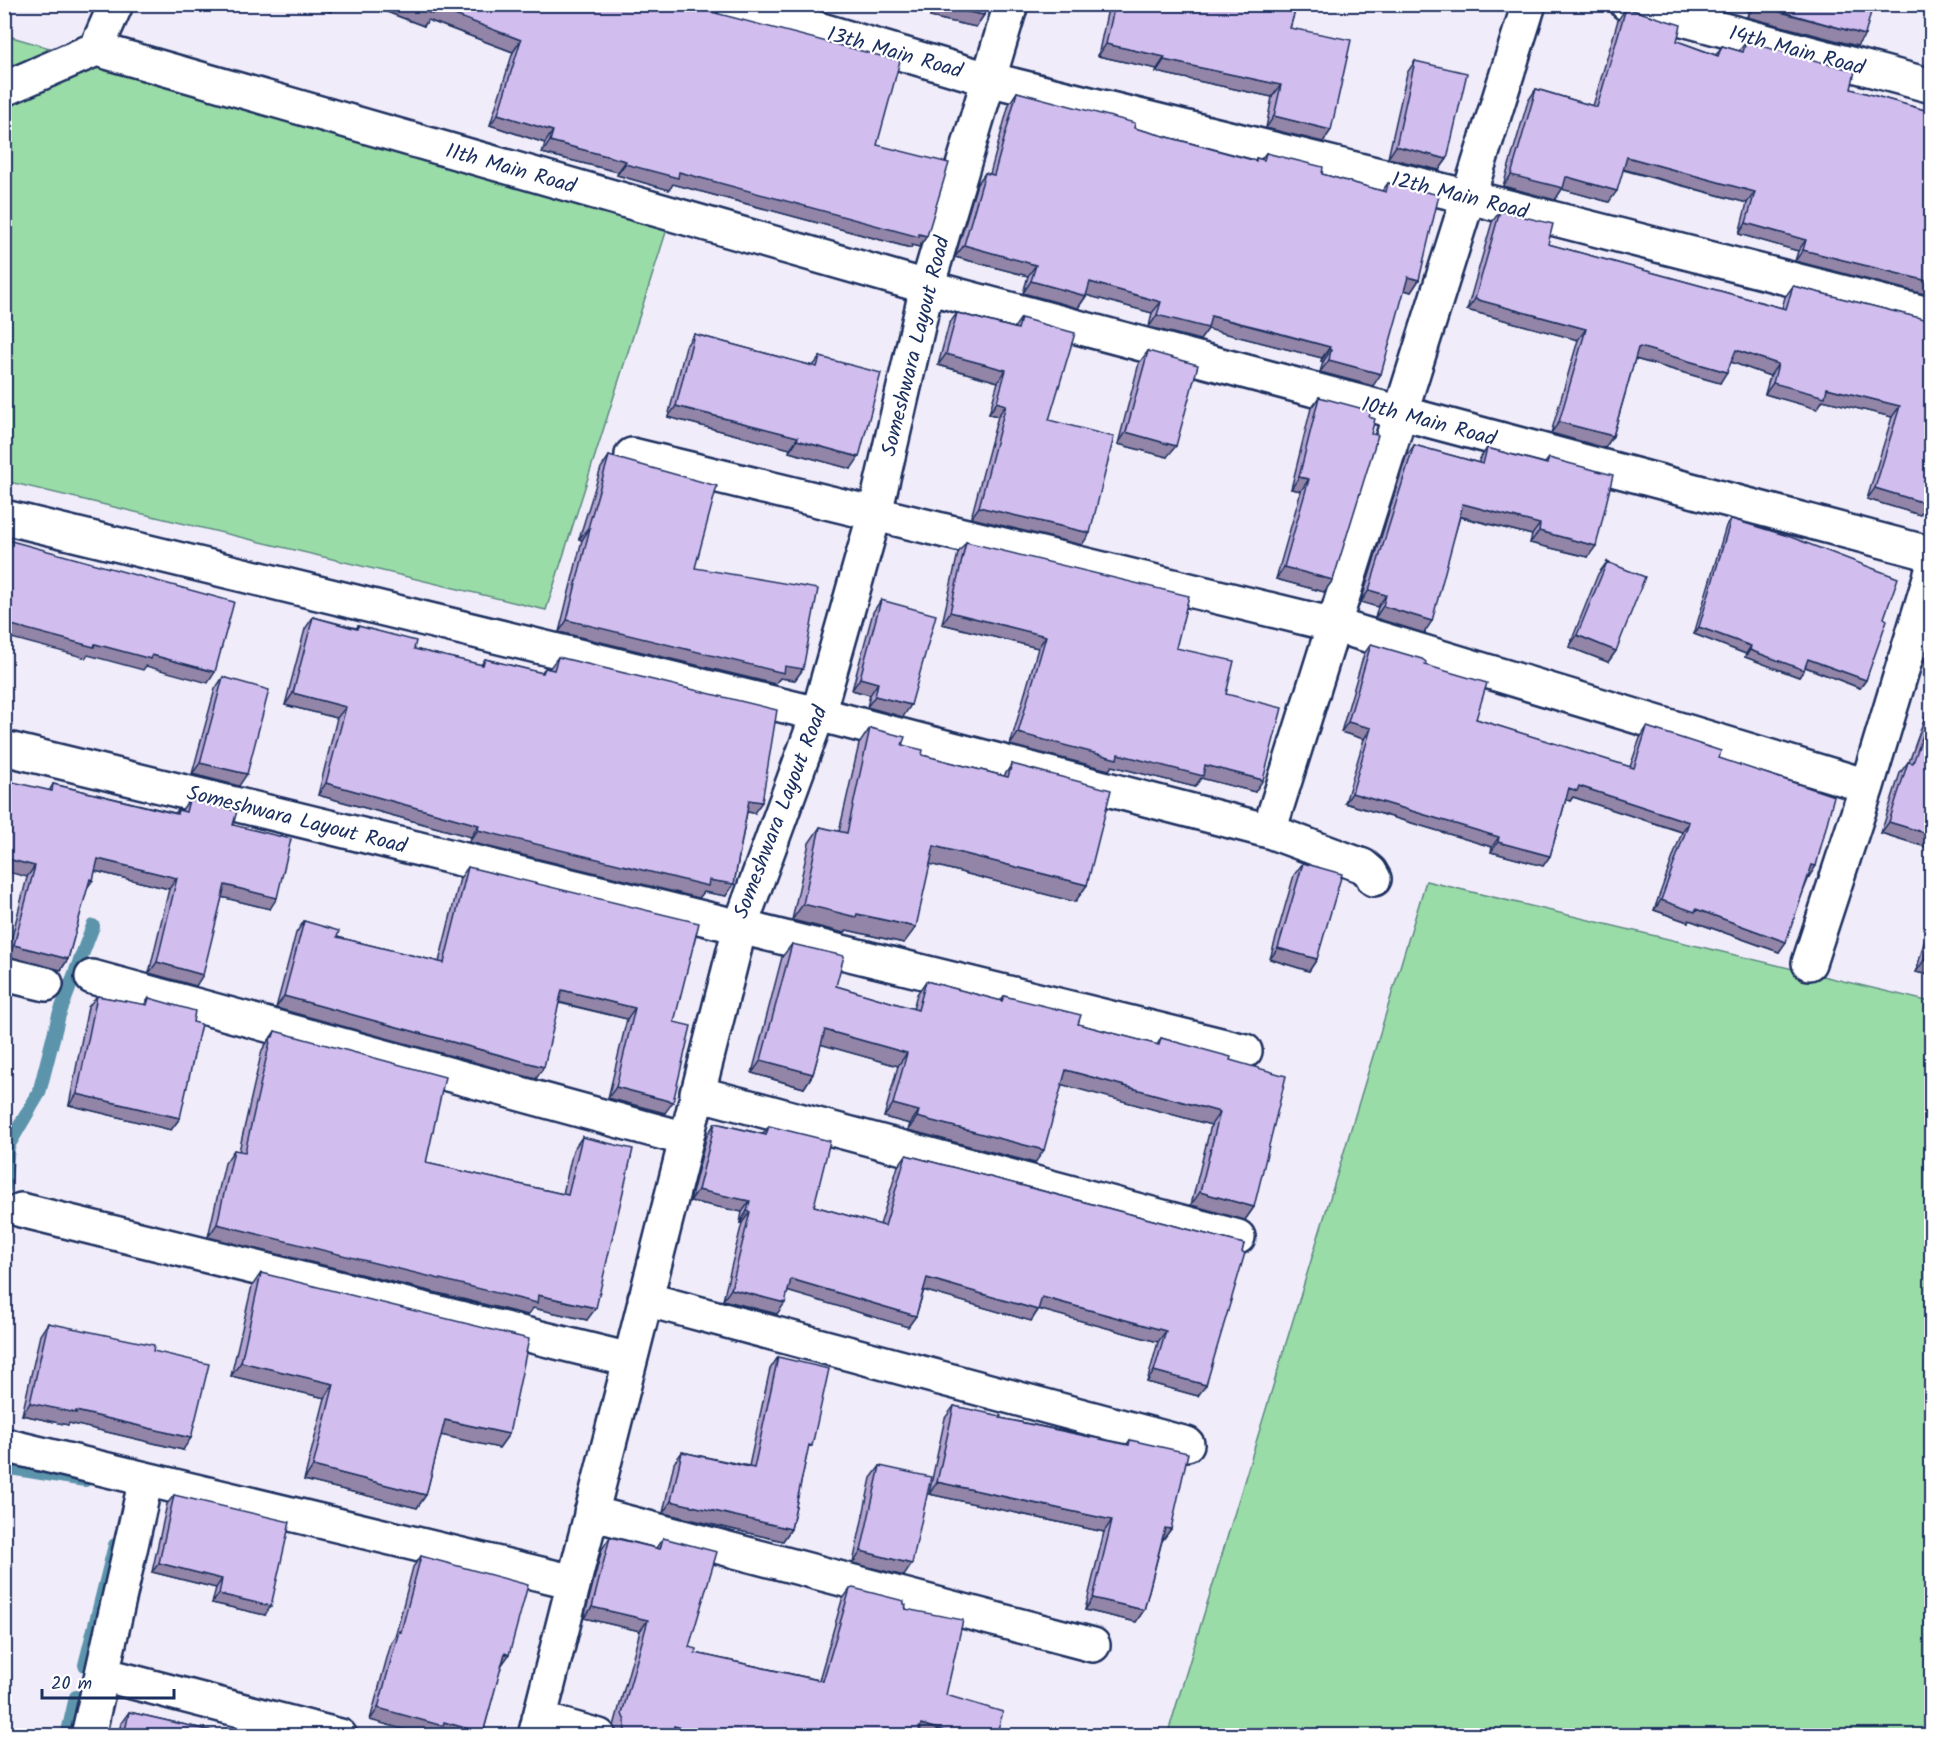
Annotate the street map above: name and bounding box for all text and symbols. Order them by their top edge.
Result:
street label: 13th Main Road [823,18,967,89]
street label: 14th Main Road [1725,18,1869,86]
street label: 11th Main Road [442,135,580,204]
street label: 12th Main Road [1388,164,1532,229]
street label: Someshwara Layout Road [873,232,960,460]
street label: 10th Main Road [1358,389,1500,456]
street label: Someshwara Layout Road [726,701,837,924]
street label: Someshwara Layout Road [183,777,411,864]
scale bar [42,1662,174,1700]
text: 20 m [51,1670,92,1699]

